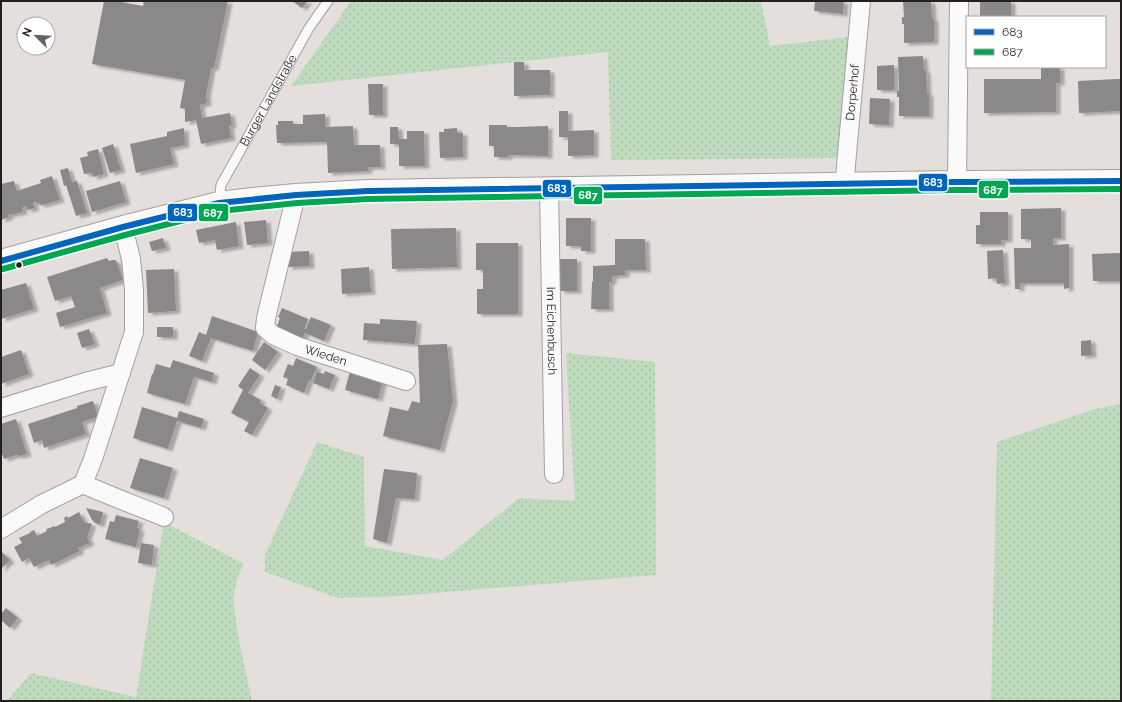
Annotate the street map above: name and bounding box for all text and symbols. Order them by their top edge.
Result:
north arrow [16,16,56,56]
legend [966,16,1106,68]
text: 683 [1002,25,1023,39]
text: N [20,26,35,39]
text: 687 [1002,45,1023,59]
street label: Burger Landstraße [237,52,300,149]
street label: Dorperhof [843,62,862,121]
line badge: 683 [918,173,948,192]
text: 683 [923,176,943,189]
line badge: 683 [542,179,572,198]
line badge: 687 [978,180,1009,199]
text: 683 [547,182,567,195]
text: 687 [983,184,1004,197]
line badge: 687 [573,186,603,205]
text: 687 [578,189,599,202]
line badge: 683 [167,203,198,222]
line badge: 687 [198,203,229,222]
text: 683 [173,206,193,219]
text: 687 [203,207,224,220]
unlabelled marker [14,260,24,270]
street label: Im Eichenbusch [544,287,559,375]
street label: Wieden [303,342,349,369]

